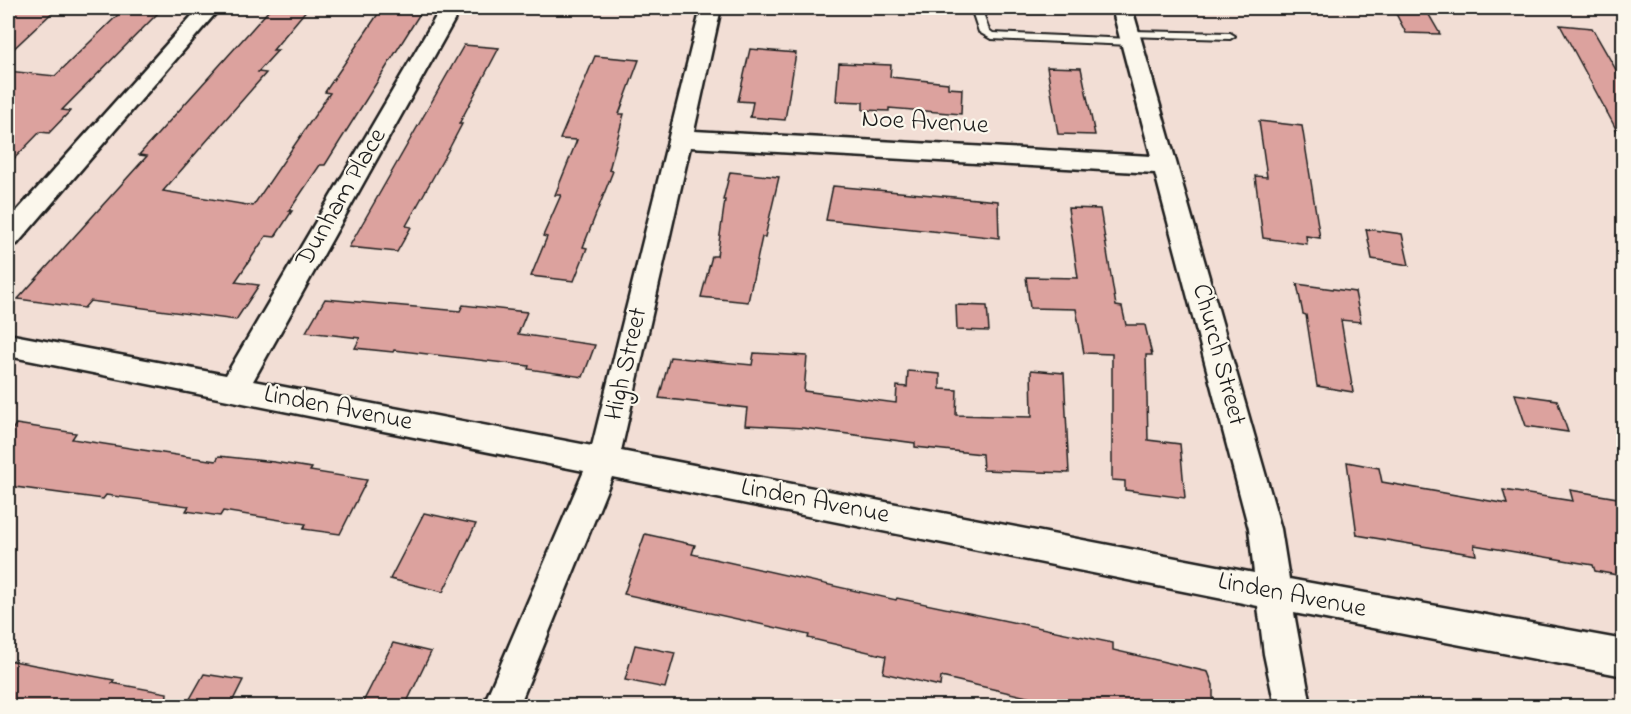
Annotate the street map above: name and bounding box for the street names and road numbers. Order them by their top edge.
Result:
street label: Noe Avenue [861,101,990,145]
street label: Dunham Place [286,121,397,275]
street label: Church Street [1181,280,1255,430]
street label: High Street [596,304,658,424]
street label: Linden Avenue [261,376,416,442]
street label: Linden Avenue [738,469,893,535]
street label: Linden Avenue [1215,563,1370,629]

